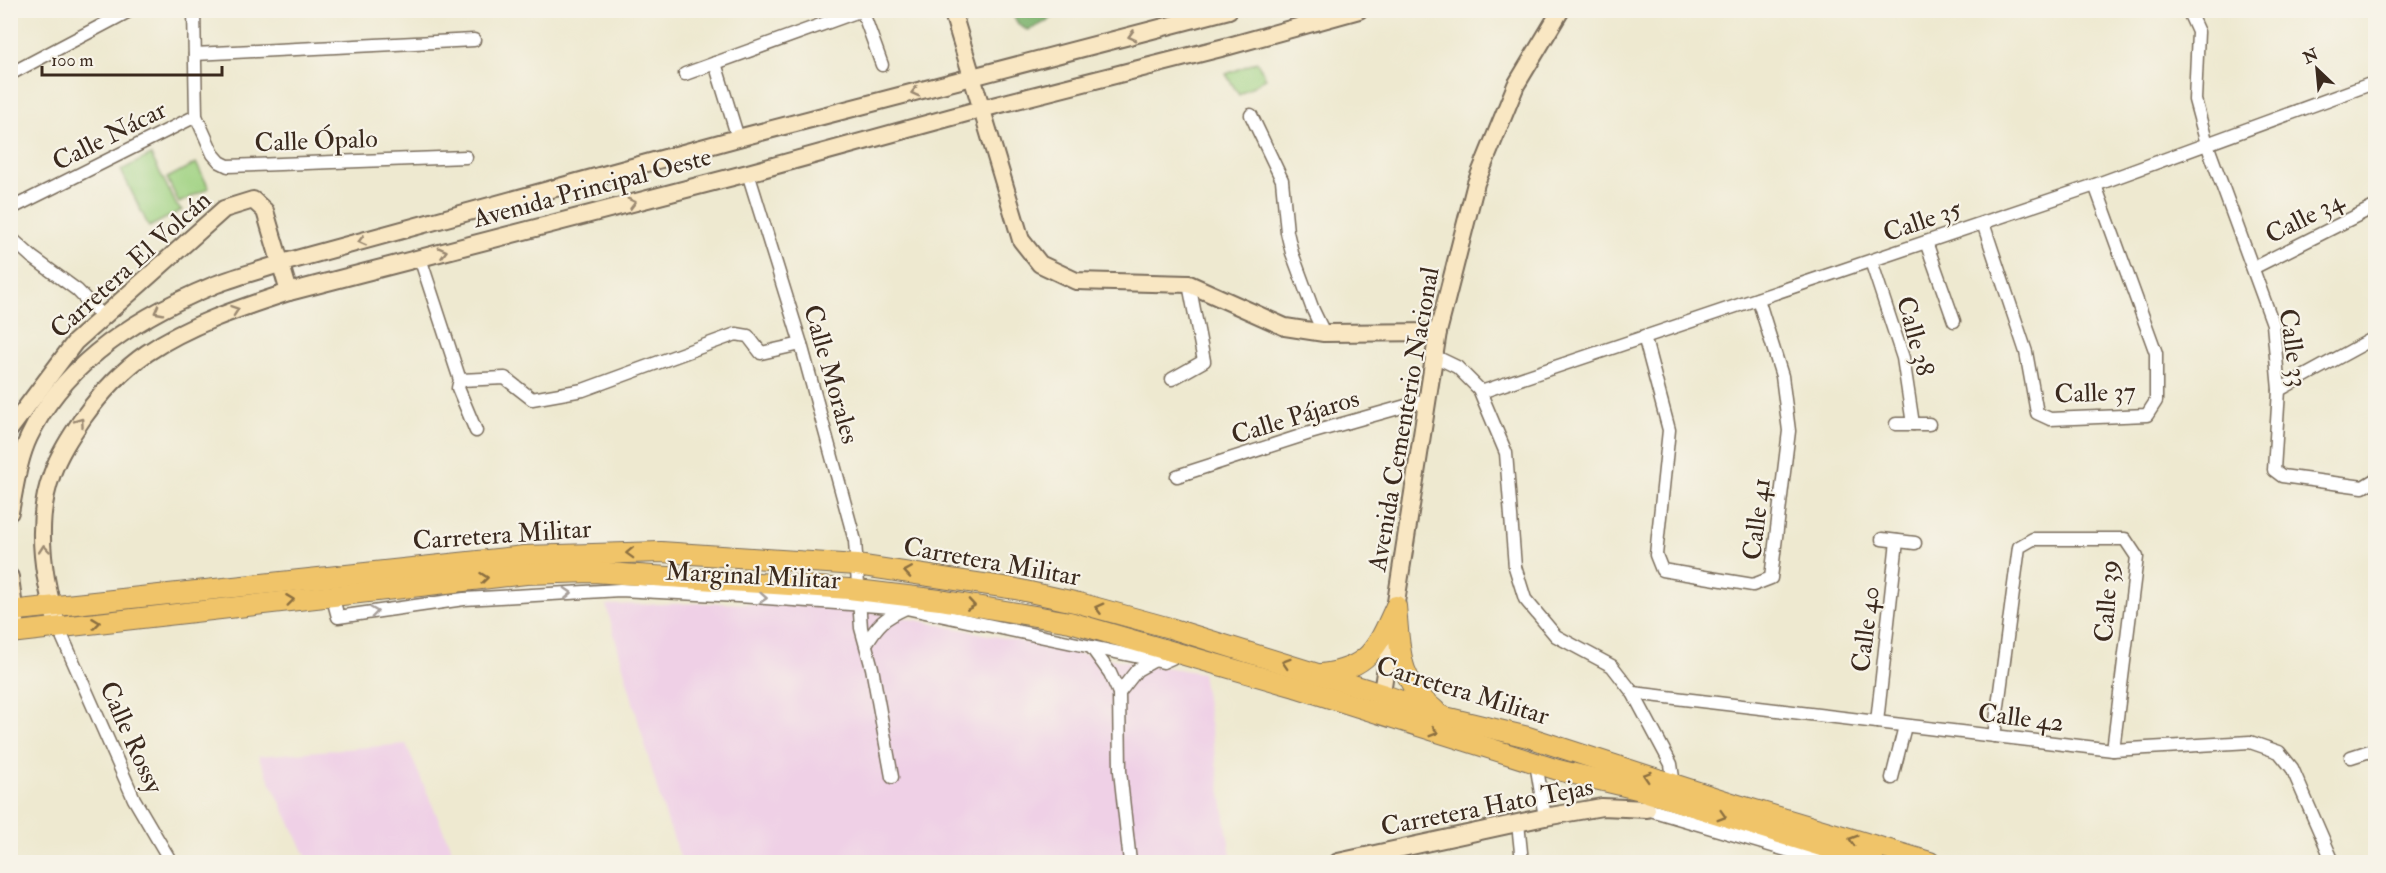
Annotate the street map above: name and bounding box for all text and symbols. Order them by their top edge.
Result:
one-way arrow [1127,29,1138,41]
scale bar [42,39,222,77]
north arrow [2287,39,2347,99]
text: N [2299,44,2322,69]
text: 100 m [51,49,94,72]
one-way arrow [910,85,920,98]
street label: Calle Nácar [47,93,172,178]
street label: Calle Ópalo [254,121,378,160]
street label: Avenida Principal Oeste [469,141,715,236]
street label: Carretera El Volcán [44,184,218,345]
street label: Calle 34 [2260,184,2350,251]
street label: Calle 35 [1879,193,1966,249]
one-way arrow [626,198,636,210]
one-way arrow [357,234,368,246]
one-way arrow [437,247,448,259]
street label: Avenida Cementerio Nacional [1361,264,1447,575]
street label: Calle 38 [1889,293,1941,380]
street label: Calle Morales [796,301,866,448]
one-way arrow [154,304,165,315]
one-way arrow [229,304,240,317]
street label: Calle 33 [2272,307,2314,390]
street label: Calle 37 [2054,376,2136,410]
street label: Calle Pájaros [1227,382,1363,452]
one-way arrow [73,418,84,429]
street label: Calle 41 [1736,476,1778,562]
street label: Carretera Militar [412,513,593,557]
street label: Carretera Militar [901,531,1083,593]
one-way arrow [37,544,50,553]
one-way arrow [625,547,634,559]
street label: Marginal Militar [664,555,842,597]
street label: Calle 39 [2088,559,2126,643]
one-way arrow [903,567,912,579]
one-way arrow [479,572,488,585]
street label: Calle 40 [1845,584,1887,674]
one-way arrow [564,587,573,600]
one-way arrow [758,591,767,604]
one-way arrow [286,594,295,607]
one-way arrow [966,598,976,610]
one-way arrow [1094,603,1104,616]
one-way arrow [370,606,379,618]
one-way arrow [92,617,101,629]
street label: Carretera Militar [1372,649,1553,733]
one-way arrow [1281,658,1292,670]
street label: Calle Rossy [92,676,170,799]
street label: Calle 42 [1976,697,2066,739]
one-way arrow [1428,725,1439,737]
one-way arrow [1642,770,1653,783]
street label: Carretera Hato Tejas [1378,771,1596,843]
one-way arrow [1716,809,1727,821]
one-way arrow [1848,834,1859,847]

